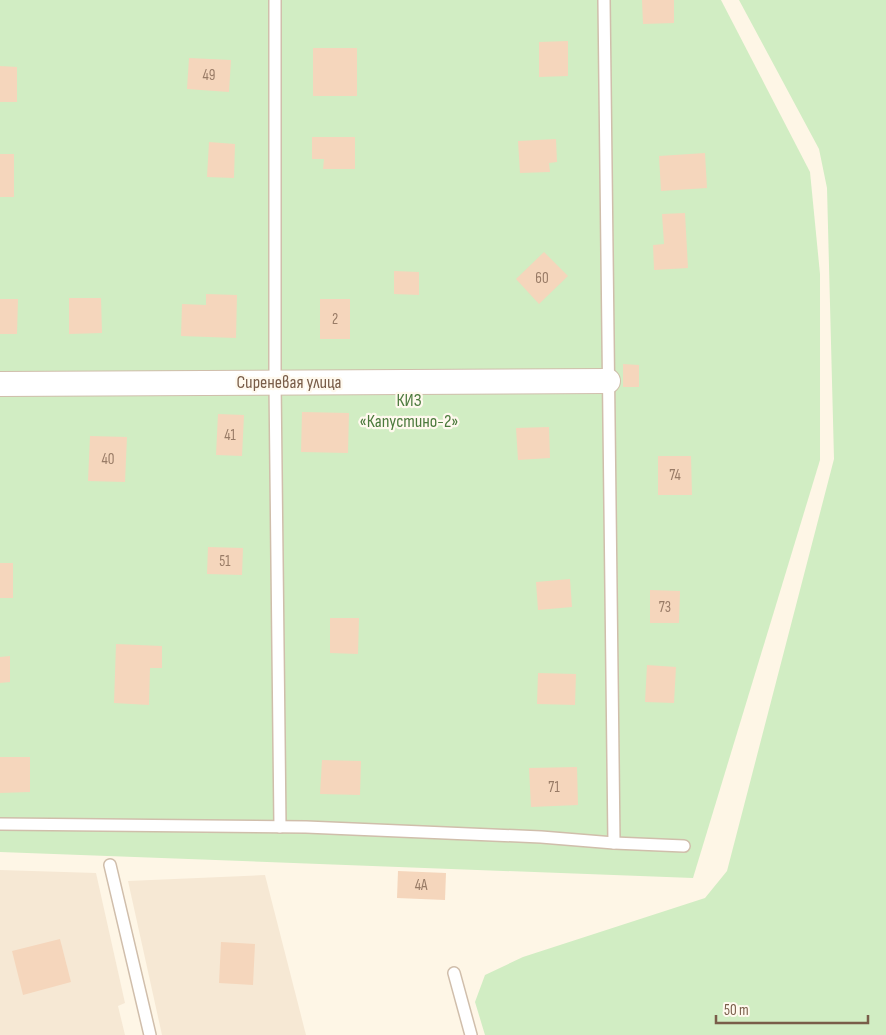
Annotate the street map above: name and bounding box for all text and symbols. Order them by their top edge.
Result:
house number: 49 [203,66,215,85]
house number: 60 [535,269,549,288]
house number: 2 [332,310,338,329]
street label: Сиреневая улица [236,372,342,393]
park label: КИЗ «Капустино-2» [360,390,458,432]
house number: 41 [224,426,237,445]
house number: 40 [102,450,114,469]
house number: 74 [669,466,681,485]
house number: 51 [219,552,231,571]
house number: 73 [659,598,671,617]
house number: 71 [548,778,560,797]
house number: 4А [415,876,428,895]
scale bar [716,992,868,1024]
text: 50 m [724,1001,749,1020]

